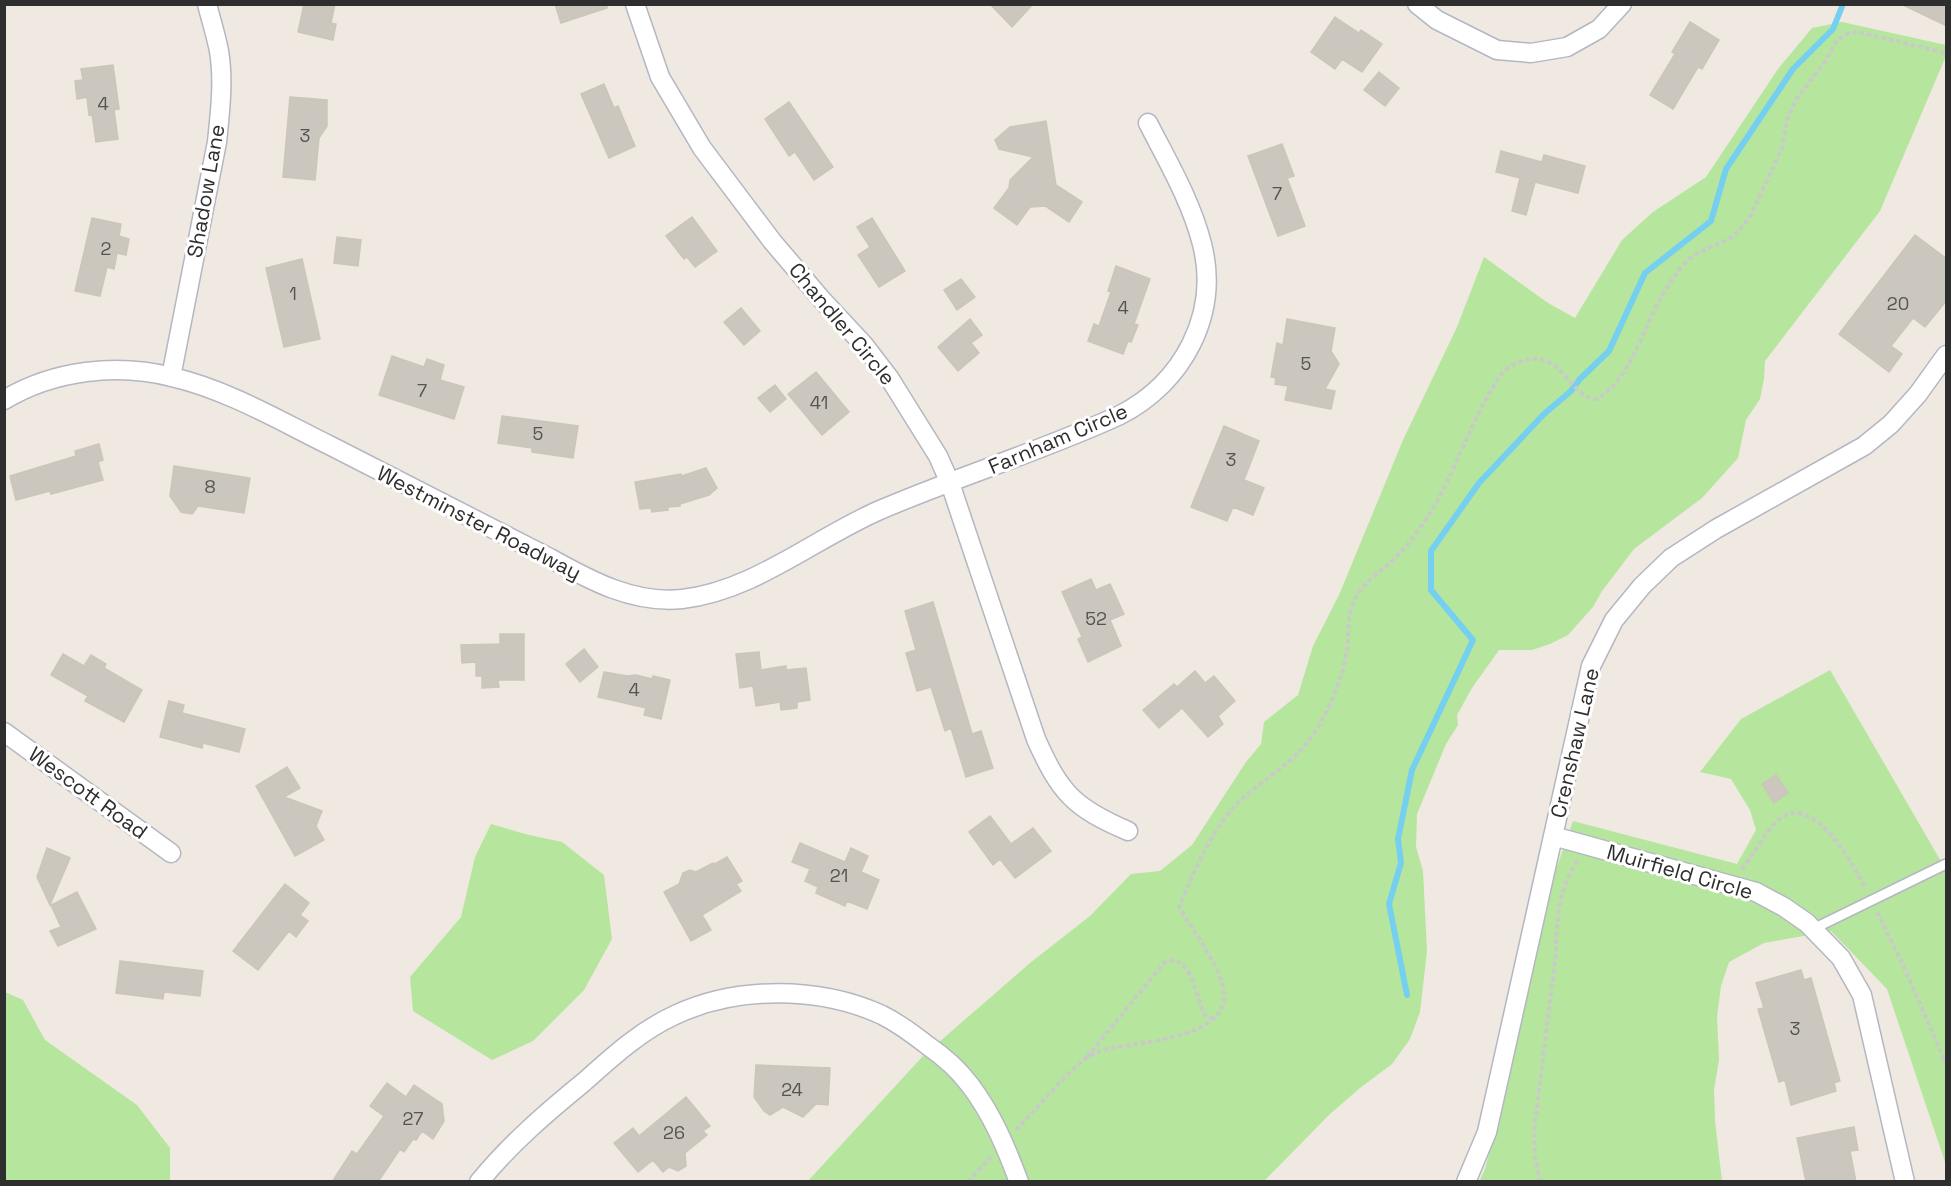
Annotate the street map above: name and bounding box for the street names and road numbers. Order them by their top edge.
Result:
street label: Shadow Lane [180,122,231,260]
street label: Chandler Circle [783,257,902,391]
street label: Farnham Circle [984,397,1132,480]
street label: Westminster Roadway [373,459,586,586]
street label: Crenshaw Lane [1544,665,1605,821]
street label: Wescott Road [24,740,153,845]
street label: Muirfield Circle [1604,838,1756,905]

